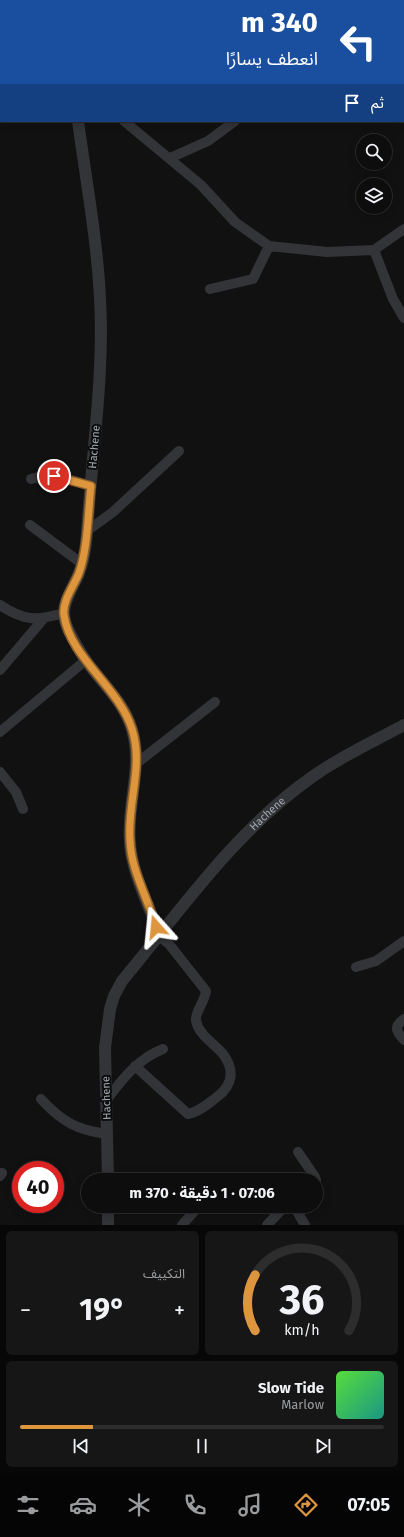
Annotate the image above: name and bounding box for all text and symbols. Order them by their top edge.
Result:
text: 340 m [241,6,318,39]
icon: left [332,16,384,68]
text: انعطف يسارًا [226,48,318,70]
icon: arrive [341,92,363,114]
text: ثم [371,94,384,112]
map controls [356,134,392,214]
button: search [356,134,392,170]
button: layers [356,178,392,214]
street label: Hachene [86,425,103,469]
pin [37,459,71,493]
icon: arrive [43,465,65,487]
street label: Hachene [247,794,288,833]
position arrow [135,906,177,948]
street label: Hachene [99,1076,114,1120]
speed limit sign: 40 [12,1161,64,1213]
text: 07:06 · 1 دقيقة · 370 m [129,1184,275,1202]
text: التكييف [143,1266,185,1281]
text: 36 [278,1275,324,1325]
text: 19° [79,1292,126,1328]
text: − [20,1297,31,1324]
text: + [174,1297,185,1324]
text: km/h [284,1322,319,1339]
text: Slow Tide [258,1379,324,1397]
text: Marlow [281,1397,324,1412]
icon: previous [70,1435,92,1457]
icon: pause [191,1435,213,1457]
icon: next [312,1435,334,1457]
icon: filters [14,1491,42,1519]
icon: car [69,1491,97,1519]
icon: climate [125,1491,153,1519]
icon: phone [181,1491,209,1519]
icon: music [236,1491,264,1519]
icon: directions [292,1491,320,1519]
text: 07:05 [347,1494,390,1516]

